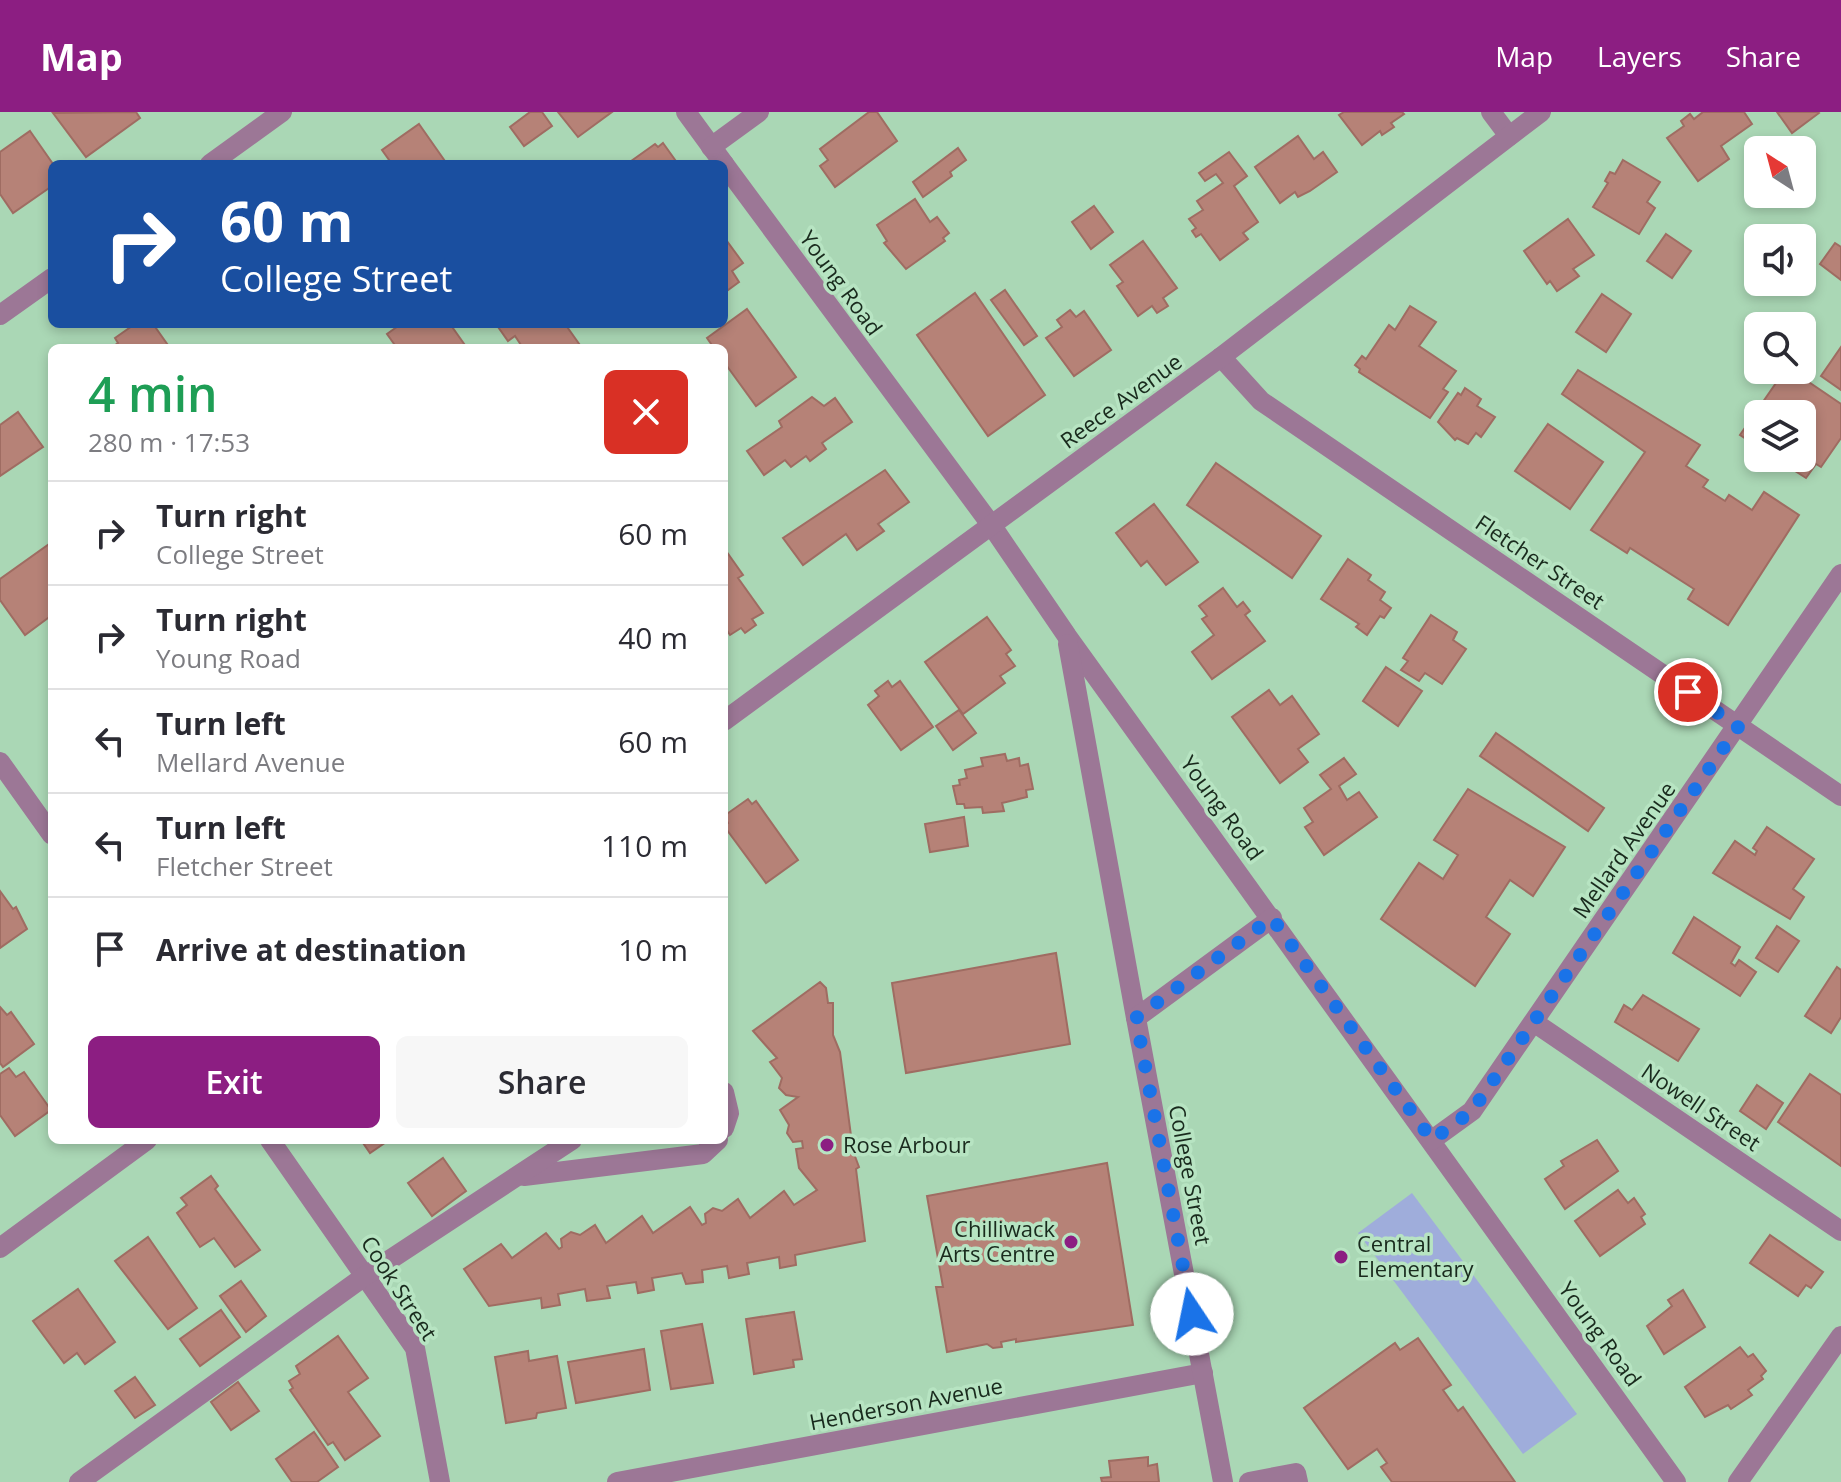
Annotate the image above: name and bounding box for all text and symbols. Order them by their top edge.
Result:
text: Map [40,30,123,82]
text: Map [1495,37,1553,75]
text: Layers [1597,37,1682,75]
text: Share [1726,37,1801,75]
north arrow [1744,136,1816,208]
map controls [1744,136,1816,472]
text: 60 m [220,182,354,258]
icon: right [88,192,192,296]
street label: Young Road [794,224,890,341]
button: sound [1744,224,1816,296]
text: College Street [220,254,452,303]
button: search [1744,312,1816,384]
street label: Reece Avenue [1054,346,1187,454]
text: 4 min [88,361,218,426]
button: close [604,370,688,454]
button: layers [1744,400,1816,472]
text: 280 m · 17:53 [88,424,250,460]
text: Turn right [156,495,307,536]
street label: Fletcher Street [1470,507,1611,616]
icon: right [88,511,132,555]
text: 60 m [618,513,688,554]
text: College Street [156,536,324,572]
text: Turn right [156,599,307,640]
icon: right [88,615,132,659]
text: 40 m [618,617,688,658]
text: Young Road [156,640,301,676]
pin [1654,658,1722,726]
icon: arrive [1666,670,1710,714]
text: Turn left [156,703,286,744]
icon: left [88,719,132,763]
text: 60 m [618,721,688,762]
text: Mellard Avenue [156,744,345,780]
street label: Young Road [1175,749,1271,866]
street label: Mellard Avenue [1565,775,1681,924]
text: Turn left [156,807,286,848]
icon: left [88,823,132,867]
text: 110 m [601,825,688,866]
text: Fletcher Street [156,848,333,884]
icon: arrive [88,927,132,971]
text: Arrive at destination [156,929,467,970]
text: 10 m [618,929,688,970]
button: Exit [88,1036,380,1128]
button: Share [396,1036,688,1128]
street label: Nowell Street [1636,1055,1767,1157]
street label: College Street [1163,1102,1219,1248]
place label: Rose Arbour [843,1129,970,1159]
marker: Rose Arbour [818,1136,836,1154]
place label: Chilliwack Arts Centre [939,1213,1055,1268]
place label: Central Elementary [1357,1228,1474,1283]
street label: Cook Street [355,1229,445,1346]
marker: Chilliwack Arts Centre [1062,1233,1080,1251]
marker: Central Elementary [1332,1248,1350,1266]
position arrow [1150,1272,1234,1356]
street label: Young Road [1553,1275,1649,1392]
street label: Henderson Avenue [807,1370,1005,1436]

